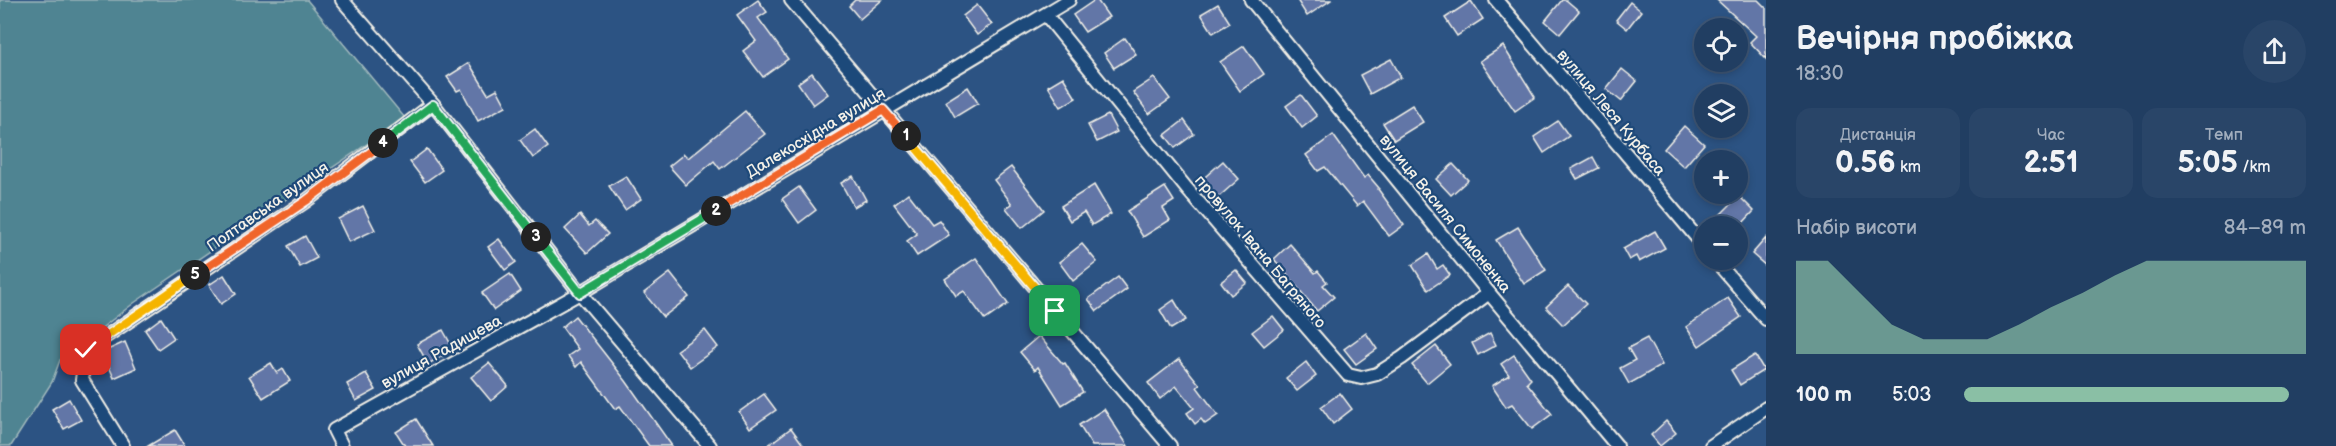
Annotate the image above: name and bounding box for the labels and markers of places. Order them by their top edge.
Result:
pin: 1 [891,121,921,151]
pin: 4 [368,128,398,158]
pin: 2 [701,196,731,226]
pin: 3 [521,222,551,252]
pin: 5 [180,260,210,290]
pin [1029,285,1080,336]
pin [60,324,111,375]

